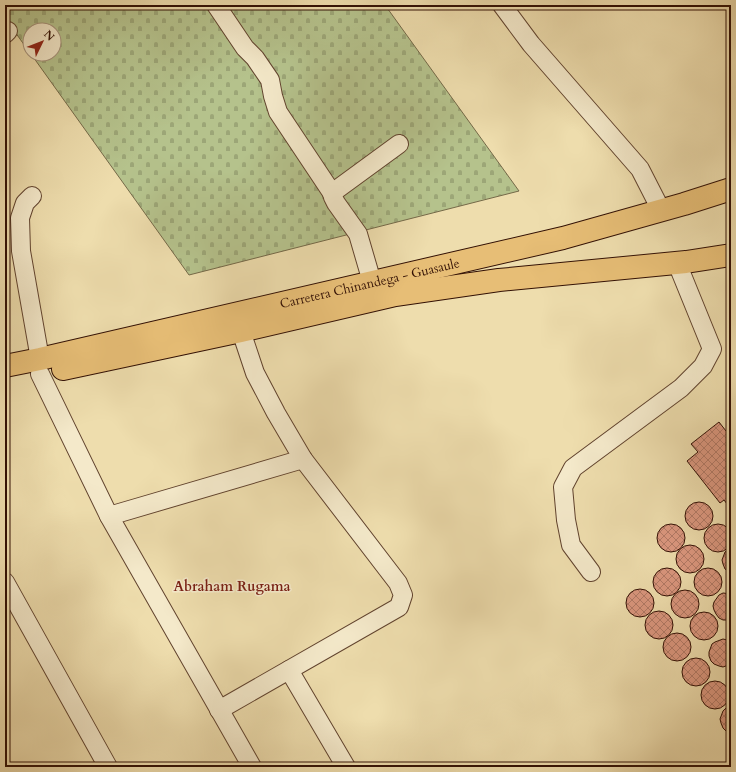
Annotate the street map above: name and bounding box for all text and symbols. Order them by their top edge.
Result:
north arrow [22,22,62,62]
text: N [40,27,58,44]
street label: Carretera Chinandega - Guasaule [278,254,462,313]
district label: Abraham Rugama [173,577,291,596]

